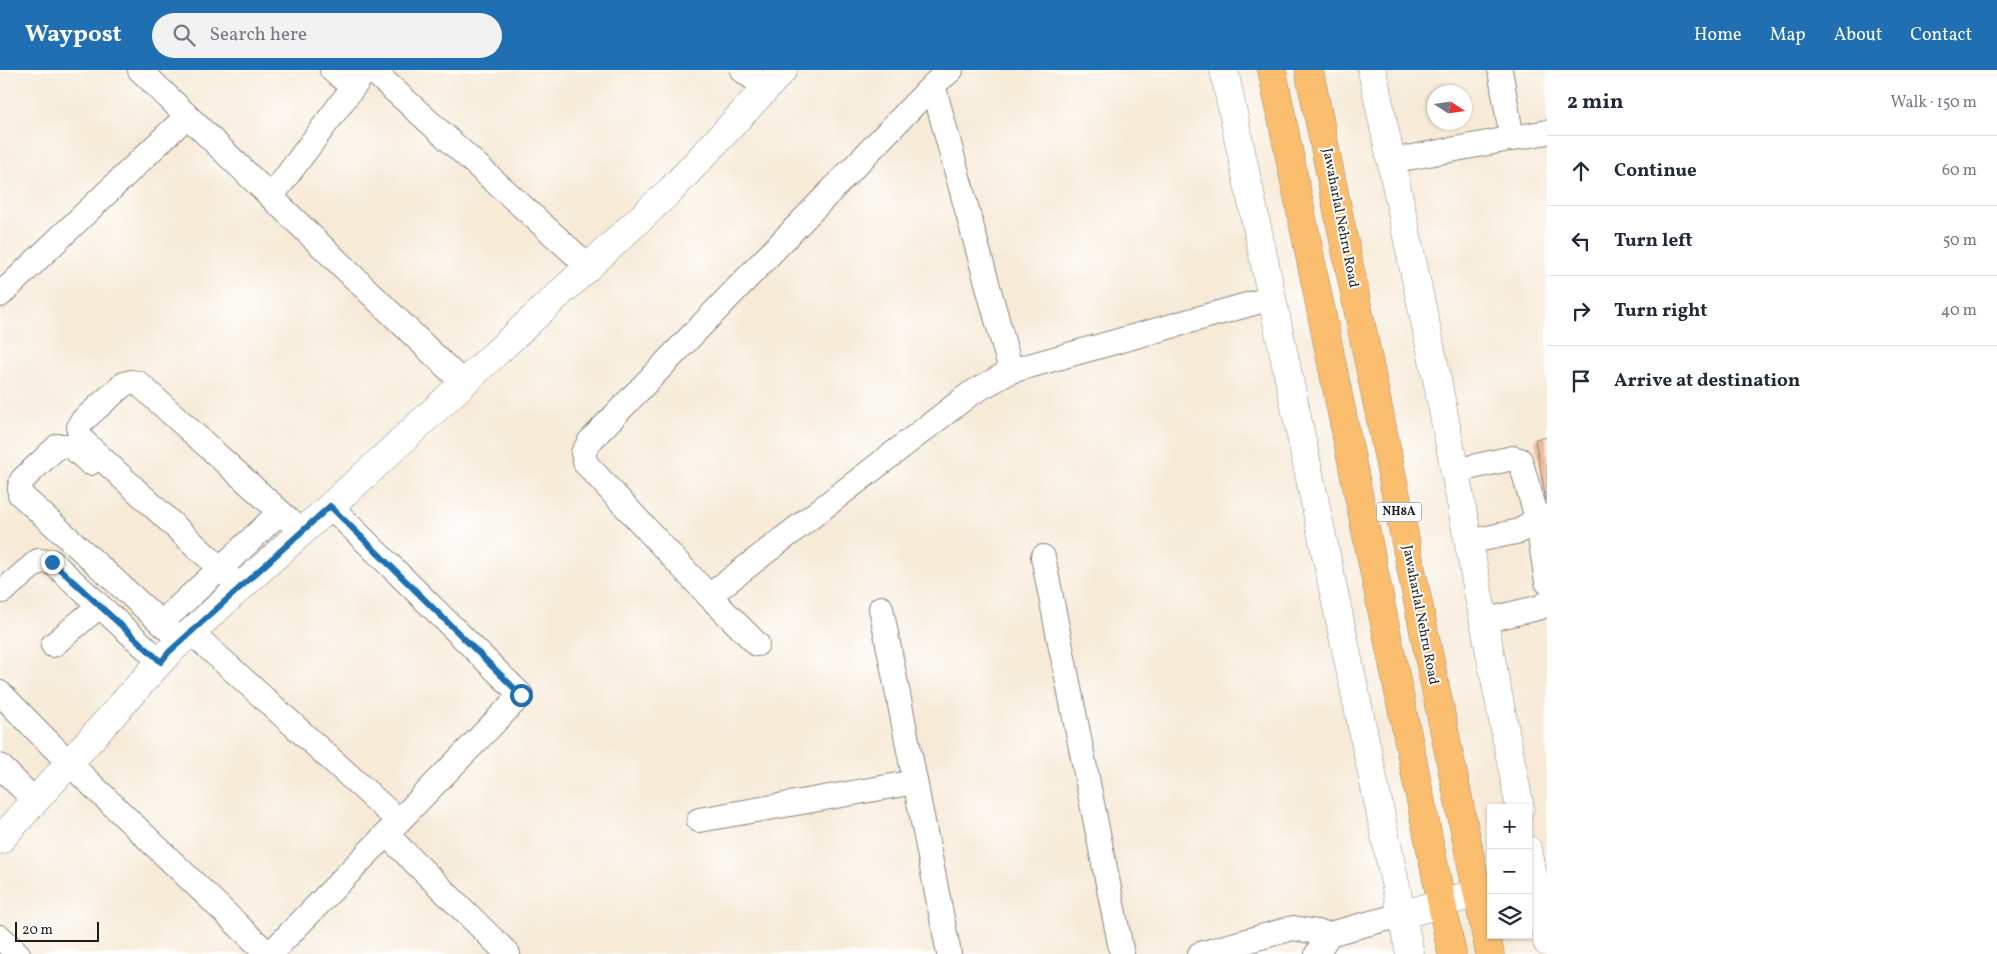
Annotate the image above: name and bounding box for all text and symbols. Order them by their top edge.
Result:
search box [152,13,502,58]
text: Waypost [25,18,122,52]
icon: search [170,21,198,49]
text: Search here [210,22,307,48]
text: Home [1694,23,1742,48]
text: Map [1770,23,1806,48]
text: About [1834,23,1882,48]
text: Contact [1910,23,1972,48]
north arrow [1427,85,1472,130]
text: 2 min [1567,88,1624,117]
text: Walk · 150 m [1891,92,1977,114]
street label: Jawaharlal Nehru Road [1317,147,1363,290]
icon: ahead [1567,157,1595,185]
text: Continue [1614,158,1697,184]
text: 60 m [1942,160,1977,182]
icon: left [1567,227,1595,255]
text: Turn left [1614,228,1693,254]
text: 50 m [1943,230,1977,252]
icon: right [1567,297,1595,325]
text: Turn right [1614,298,1707,324]
text: 40 m [1941,300,1977,322]
icon: arrive [1567,367,1595,395]
text: Arrive at destination [1614,368,1800,394]
road number: NH8A [1376,502,1422,522]
street label: Jawaharlal Nehru Road [1397,544,1443,687]
route end [41,551,64,574]
route start [510,684,533,707]
map controls [1487,804,1532,939]
button: + [1487,804,1532,849]
button: − [1487,849,1532,894]
button: layers [1487,894,1532,939]
scale bar [15,919,99,942]
text: 20 m [22,921,53,940]

